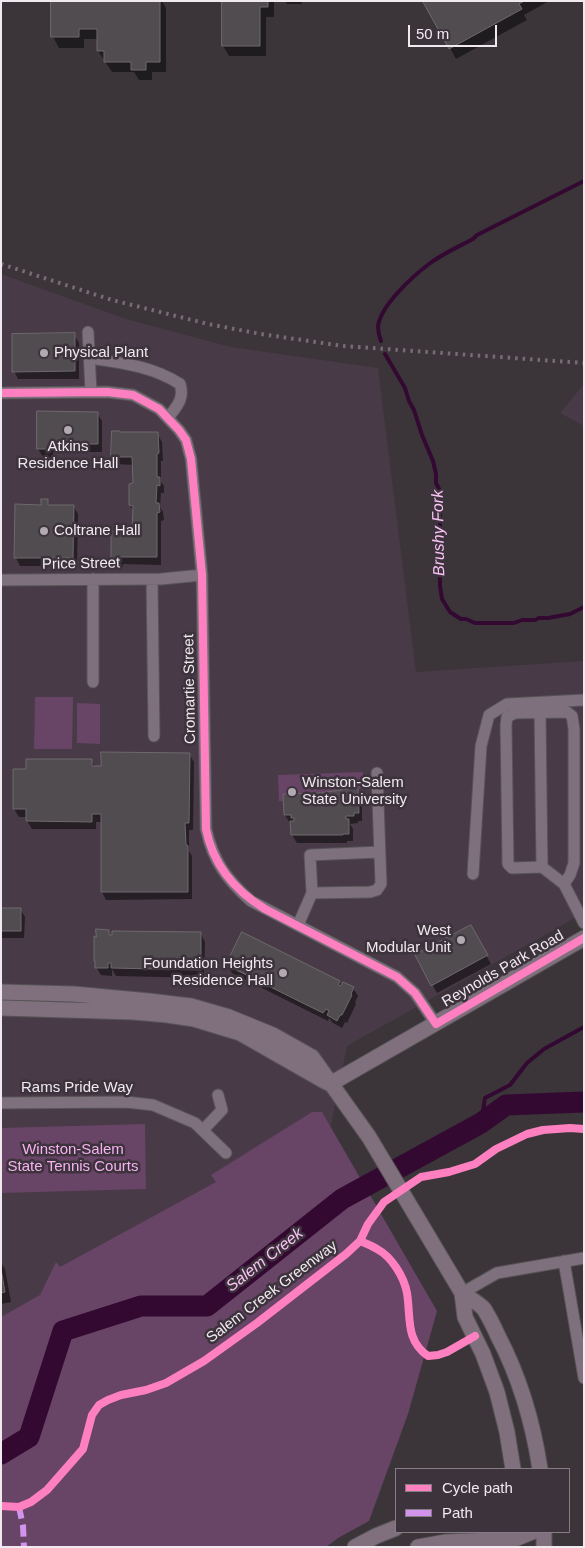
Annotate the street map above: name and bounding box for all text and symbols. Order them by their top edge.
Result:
scale bar [410,15,499,47]
text: 50 m [416,25,449,42]
place label: Physical Plant [54,344,148,362]
marker: Physical Plant [38,347,50,359]
marker: Atkins Residence Hall [62,424,74,436]
place label: Atkins Residence Hall [18,438,118,473]
water label: Brushy Fork [429,490,449,576]
place label: Coltrane Hall [54,522,141,540]
marker: Coltrane Hall [38,525,50,537]
street label: Price Street [42,554,120,574]
street label: Cromartie Street [180,634,200,744]
place label: Winston-Salem State University [302,774,407,809]
marker: Winston-Salem State University [286,786,298,798]
place label: West Modular Unit [366,922,451,957]
street label: Reynolds Park Road [439,927,567,1011]
marker: West Modular Unit [455,934,467,946]
place label: Foundation Heights Residence Hall [143,955,273,990]
marker: Foundation Heights Residence Hall [277,967,289,979]
street label: Rams Pride Way [21,1079,133,1097]
park label: Winston-Salem State Tennis Courts [8,1141,138,1176]
water label: Salem Creek [223,1224,307,1296]
street label: Salem Creek Greenway [203,1237,341,1347]
legend [395,1468,570,1533]
text: Cycle path [442,1479,513,1496]
text: Path [442,1504,473,1521]

